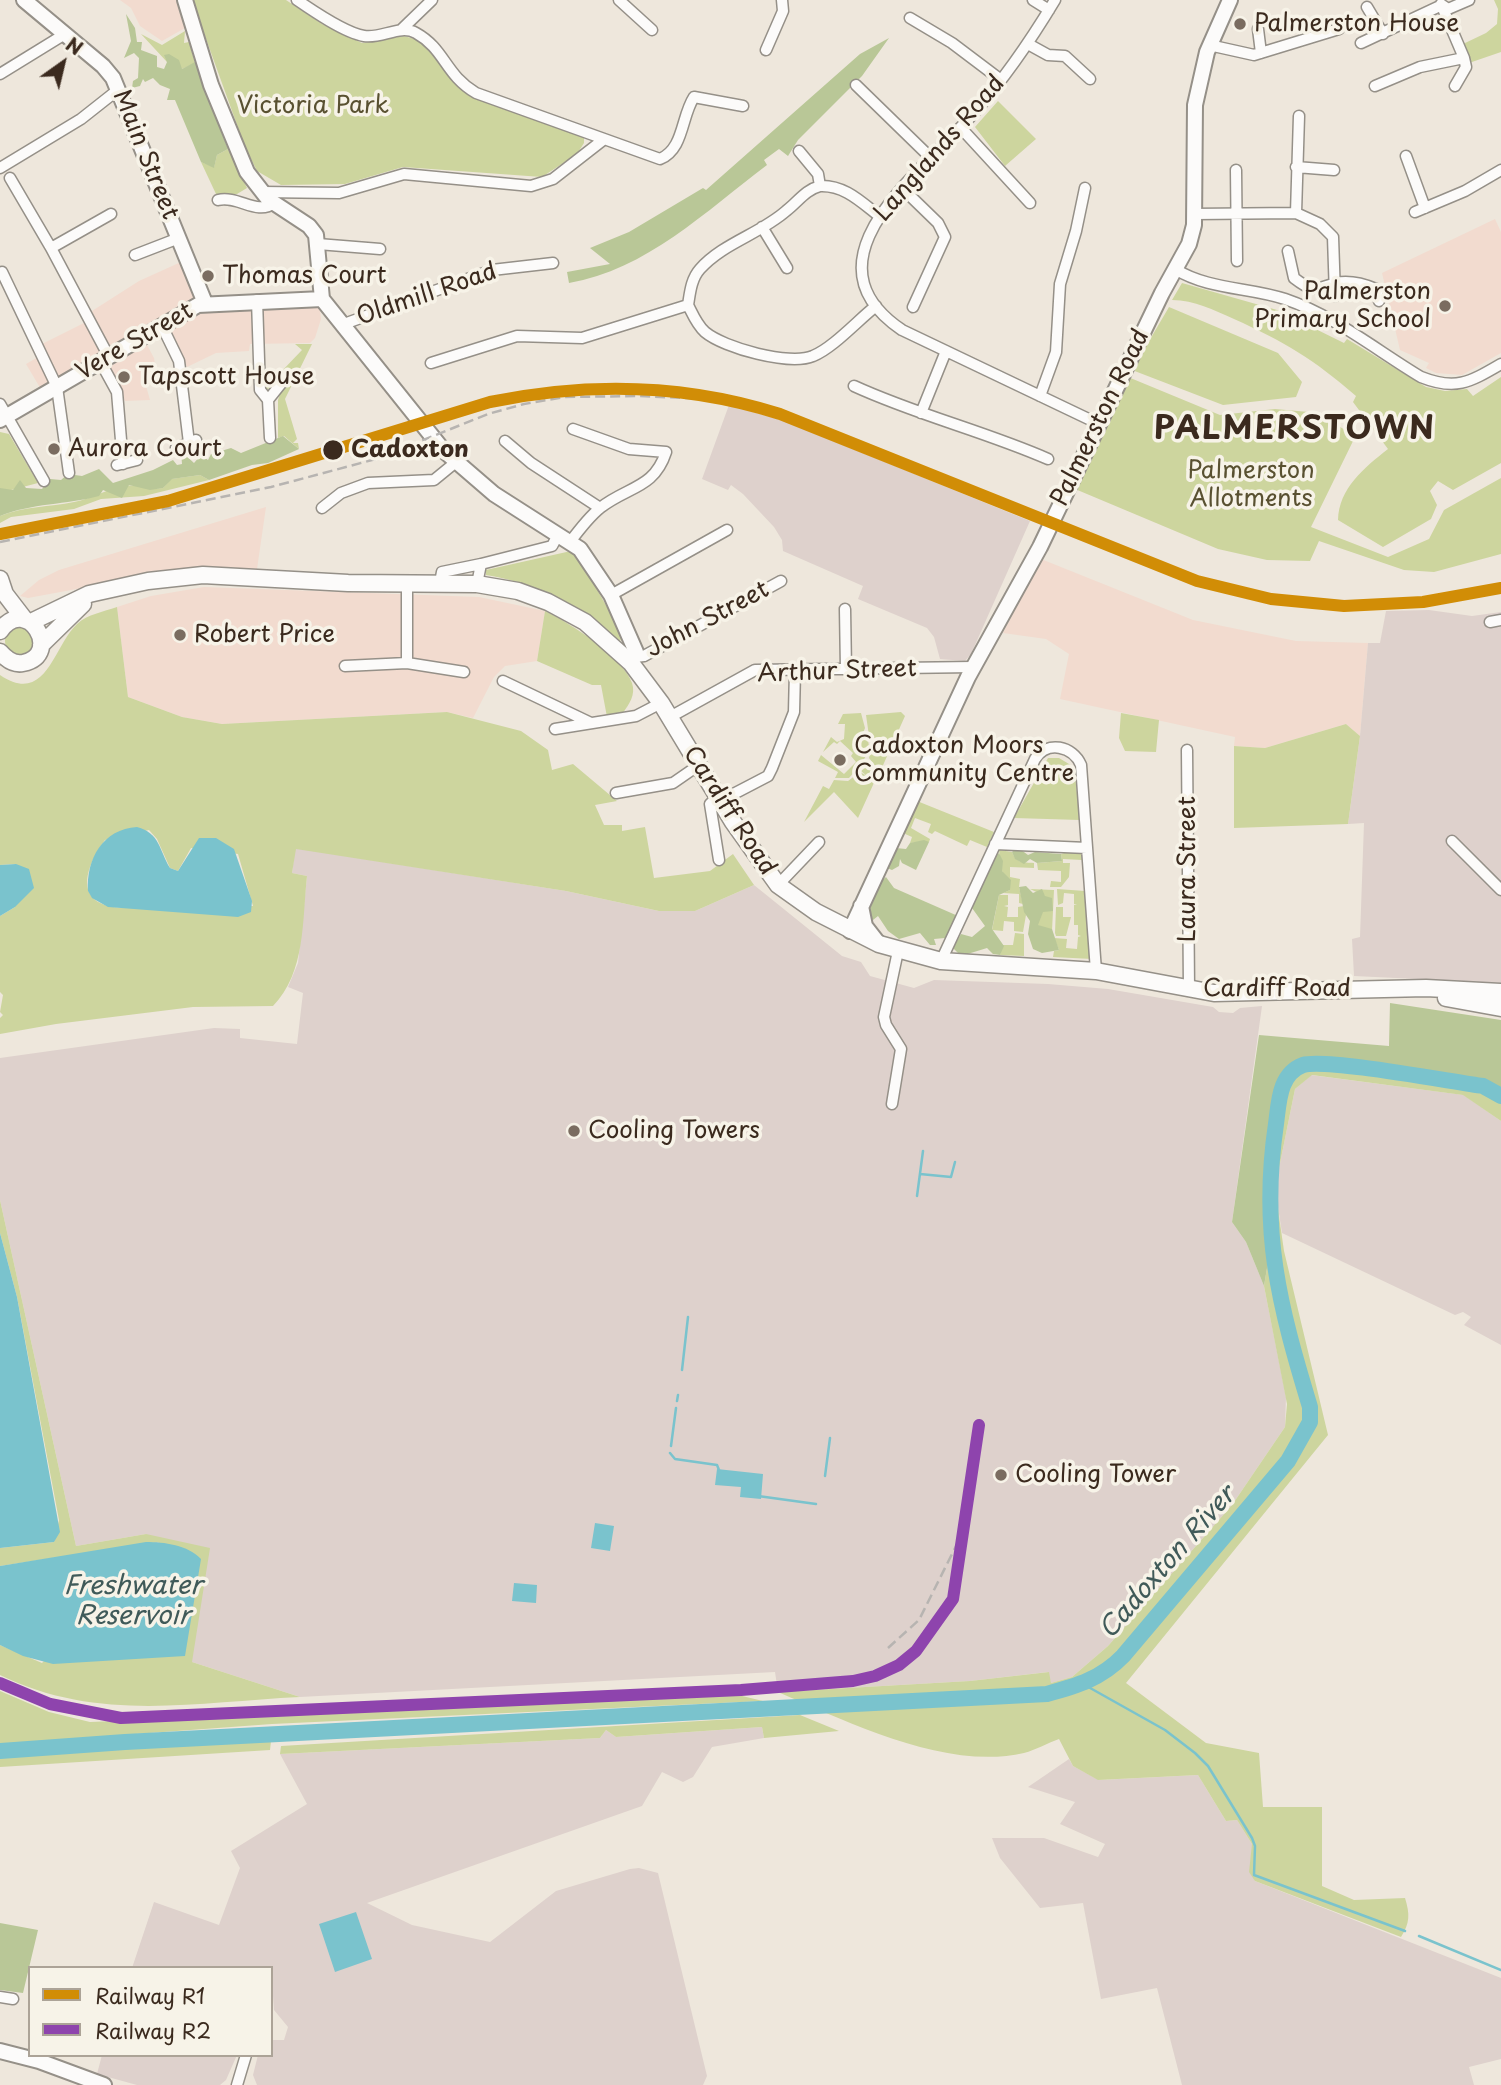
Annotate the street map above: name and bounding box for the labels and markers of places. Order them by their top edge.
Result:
place label: Palmerston House [1254,10,1459,38]
marker: Palmerston House [1232,16,1248,32]
place label: Thomas Court [222,262,387,290]
marker: Thomas Court [200,268,216,284]
place label: Palmerston Primary School [1254,278,1431,334]
marker: Palmerston Primary School [1437,298,1453,314]
place label: Tapscott House [138,363,315,391]
marker: Tapscott House [116,369,132,385]
place label: Aurora Court [68,435,222,463]
place label: Cadoxton [351,436,469,464]
marker: Cadoxton [321,438,345,462]
marker: Aurora Court [46,441,62,457]
place label: Robert Price [194,621,335,649]
marker: Robert Price [172,627,188,643]
place label: Cadoxton Moors Community Centre [854,732,1074,788]
marker: Cadoxton Moors Community Centre [832,752,848,768]
place label: Cooling Towers [588,1117,760,1145]
marker: Cooling Towers [566,1123,582,1139]
place label: Cooling Tower [1015,1461,1176,1489]
marker: Cooling Tower [993,1467,1009,1483]

